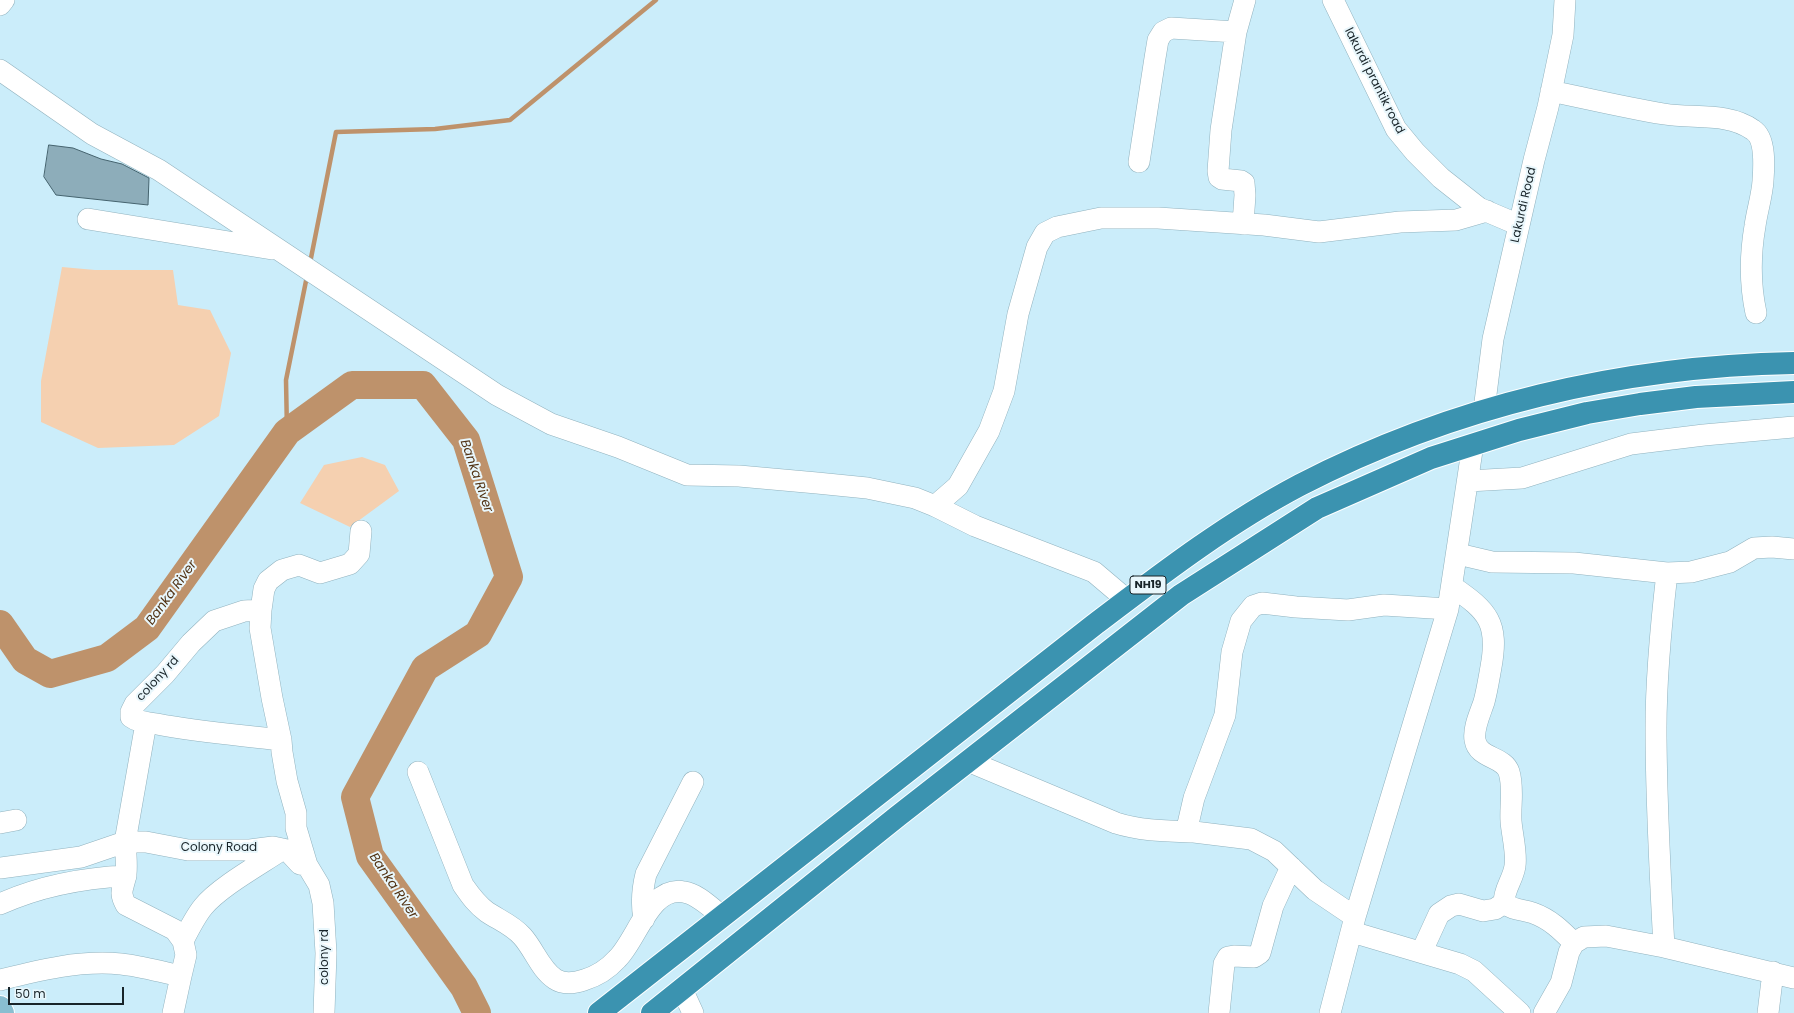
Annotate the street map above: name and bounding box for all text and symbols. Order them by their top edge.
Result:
street label: lakurdi prantik road [1341,26,1407,136]
street label: Lakurdi Road [1508,166,1540,244]
water label: Banka River [456,438,496,514]
water label: Banka River [143,558,201,628]
road number: NH19 [1130,576,1166,594]
street label: colony rd [134,654,182,704]
street label: Colony Road [181,841,257,855]
water label: Banka River [365,850,421,922]
street label: colony rd [318,929,332,985]
scale bar [10,979,126,1005]
text: 50 m [15,985,46,1002]

